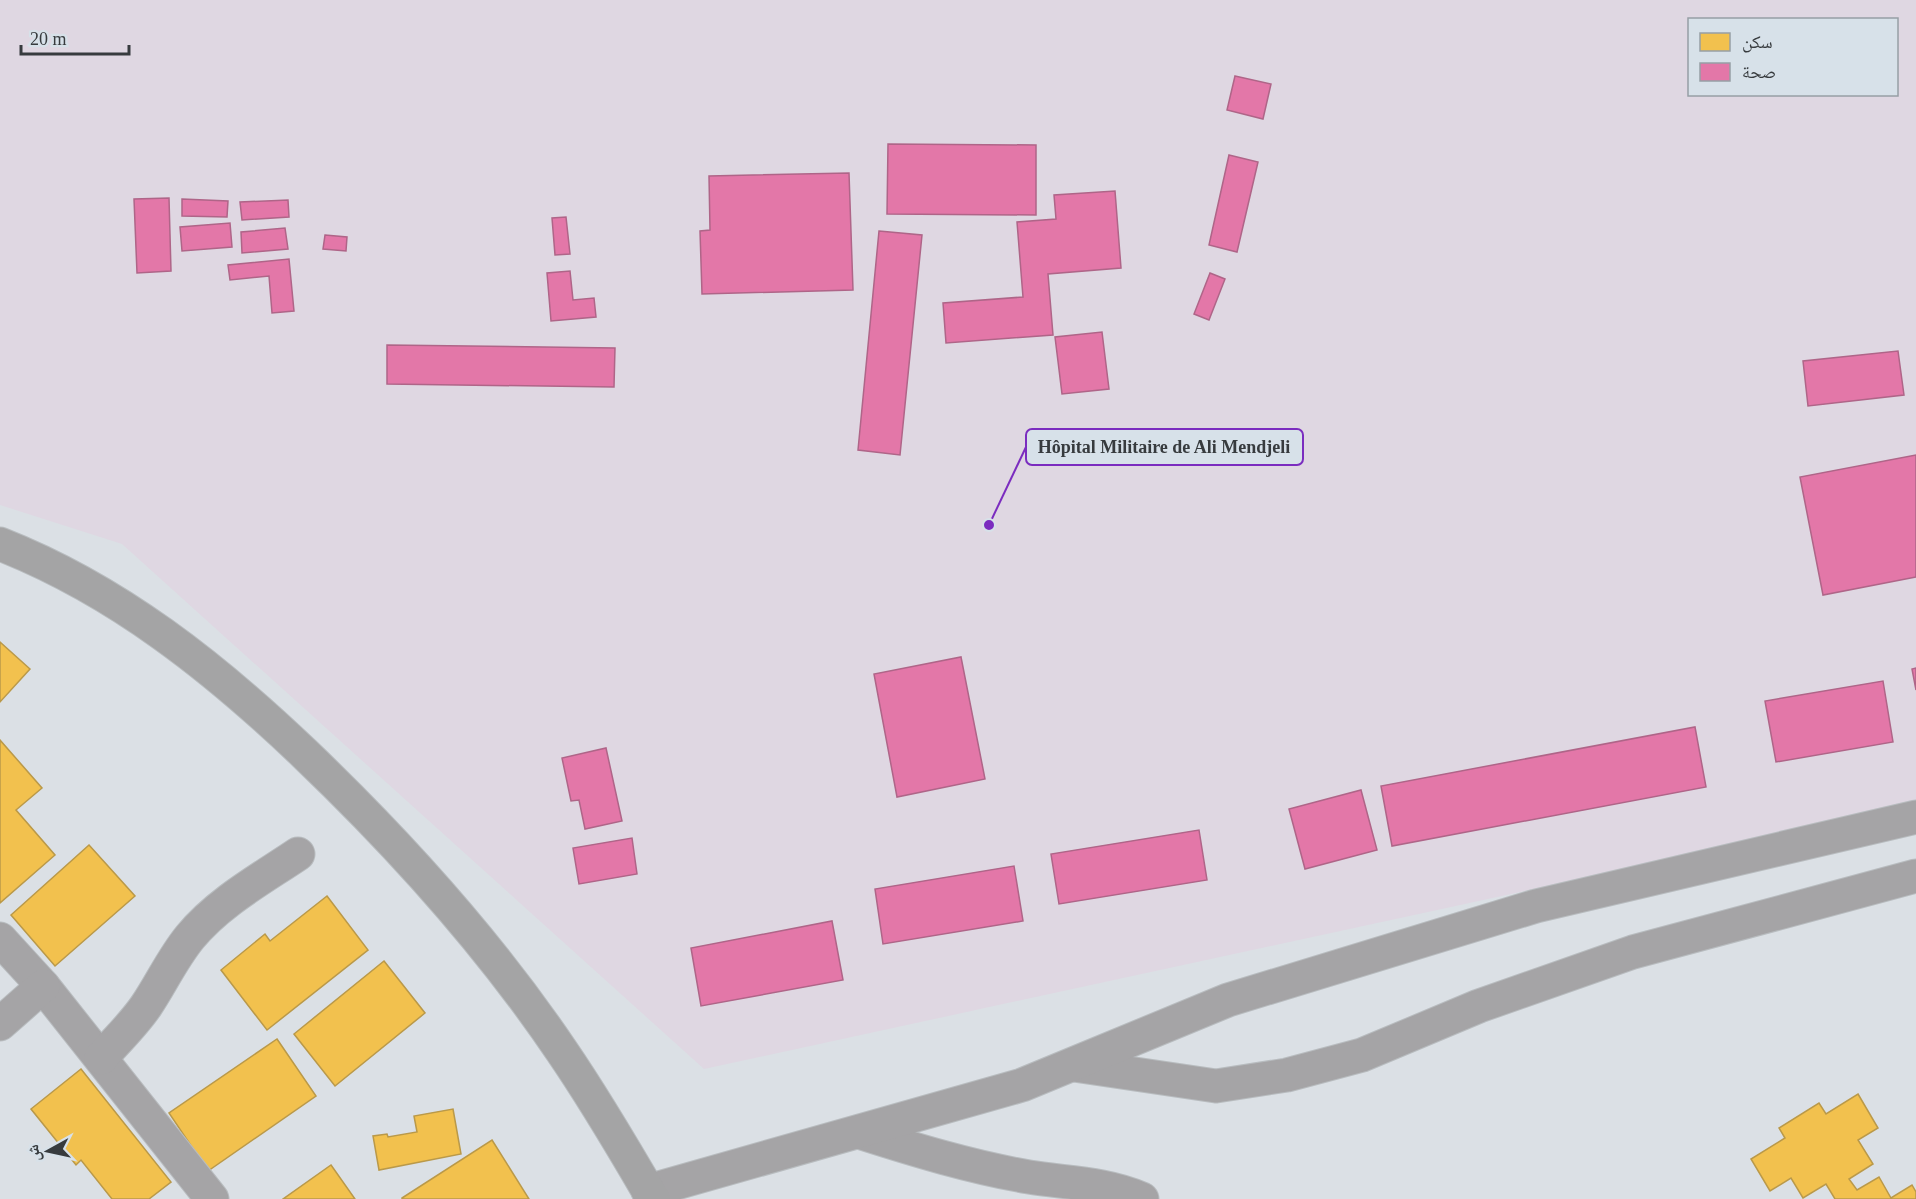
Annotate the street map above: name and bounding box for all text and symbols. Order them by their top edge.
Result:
scale bar [21,18,129,56]
legend [1688,18,1898,96]
text: 20 m [30,29,67,49]
text: سكن [1742,32,1773,53]
text: صحة [1742,62,1776,82]
callout: Hôpital Militaire de Ali Mendjeli [1026,429,1303,465]
text: Hôpital Militaire de Ali Mendjeli [1038,437,1290,457]
north arrow [18,1121,78,1181]
text: ش [24,1143,44,1163]

